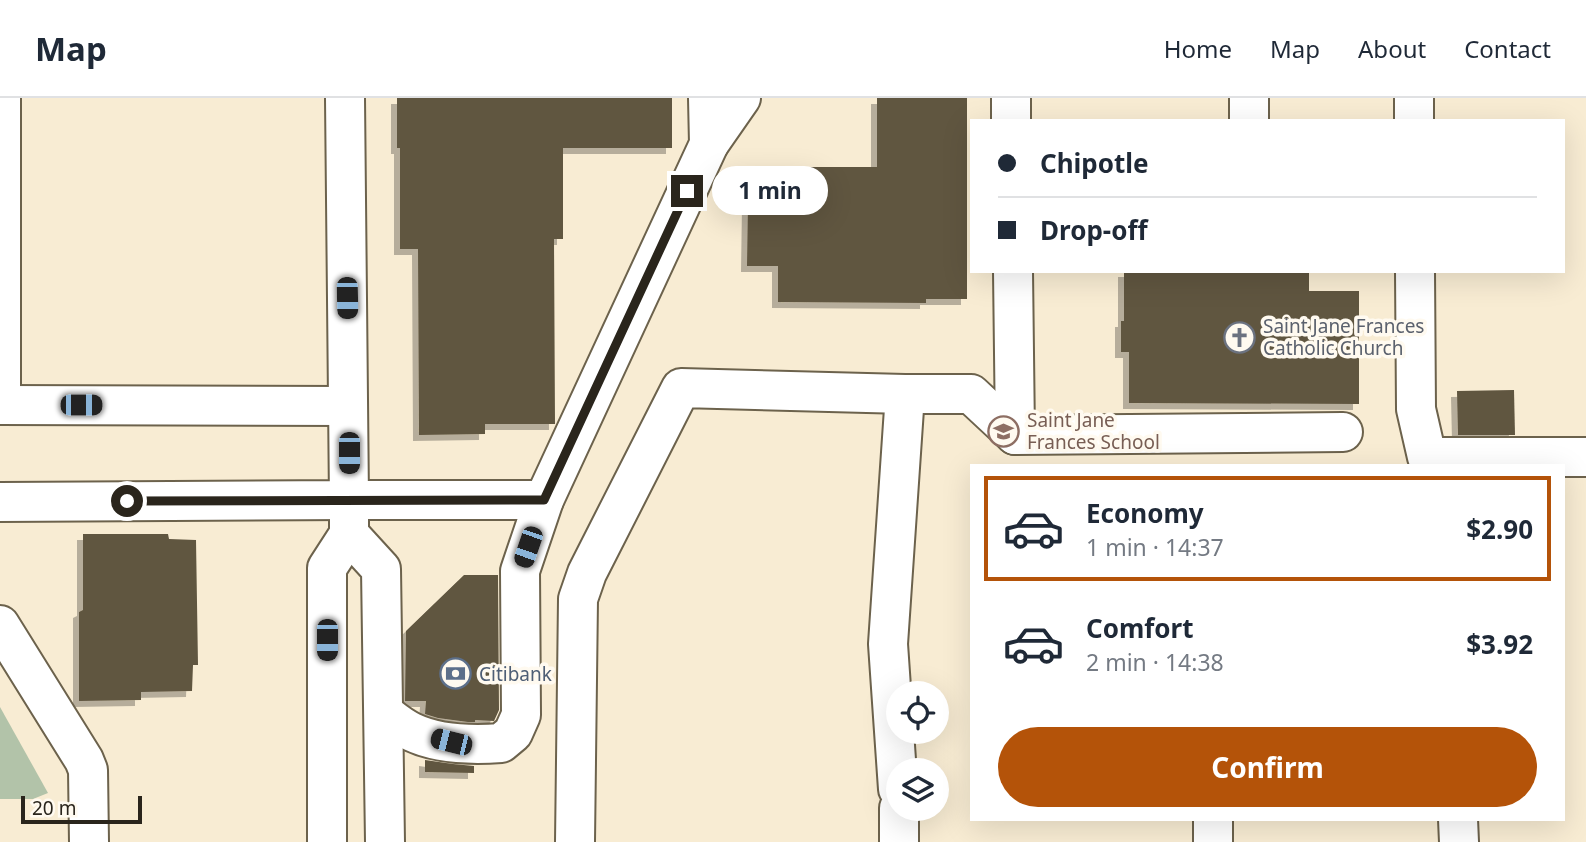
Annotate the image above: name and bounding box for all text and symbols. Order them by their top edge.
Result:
text: Map [35,26,107,71]
text: Home [1164,32,1232,65]
text: Map [1270,32,1320,65]
text: About [1358,32,1426,65]
text: Contact [1464,32,1551,65]
text: Chipotle [1040,145,1149,181]
callout: 1 min [712,166,827,216]
text: 1 min [738,174,802,206]
route end [671,175,703,207]
text: Drop-off [1040,212,1147,248]
car [337,277,358,319]
place label: Saint Jane Frances Catholic Church [1263,313,1424,361]
church icon: Saint Jane Frances Catholic Church [1223,320,1257,354]
car [61,395,103,416]
place label: Saint Jane Frances School [1027,407,1160,455]
school or university icon: Saint Jane Frances School [987,414,1021,448]
car [339,432,360,474]
route start [111,485,143,517]
text: Economy [1086,495,1204,531]
icon: car [1002,497,1065,560]
text: $2.90 [1466,511,1533,547]
car [512,524,545,570]
text: 1 min · 14:37 [1086,531,1224,563]
text: Comfort [1086,610,1194,646]
icon: car [1002,612,1065,675]
car [317,619,338,661]
text: $3.92 [1466,626,1533,662]
text: 2 min · 14:38 [1086,646,1224,678]
bank icon: Citibank [439,657,473,691]
place label: Citibank [479,661,552,687]
map controls [886,681,949,821]
button: locate [886,681,949,744]
car [429,727,474,757]
button: Confirm [998,727,1537,807]
button: layers [886,758,949,821]
scale bar [21,793,142,825]
text: 20 m [32,795,76,821]

